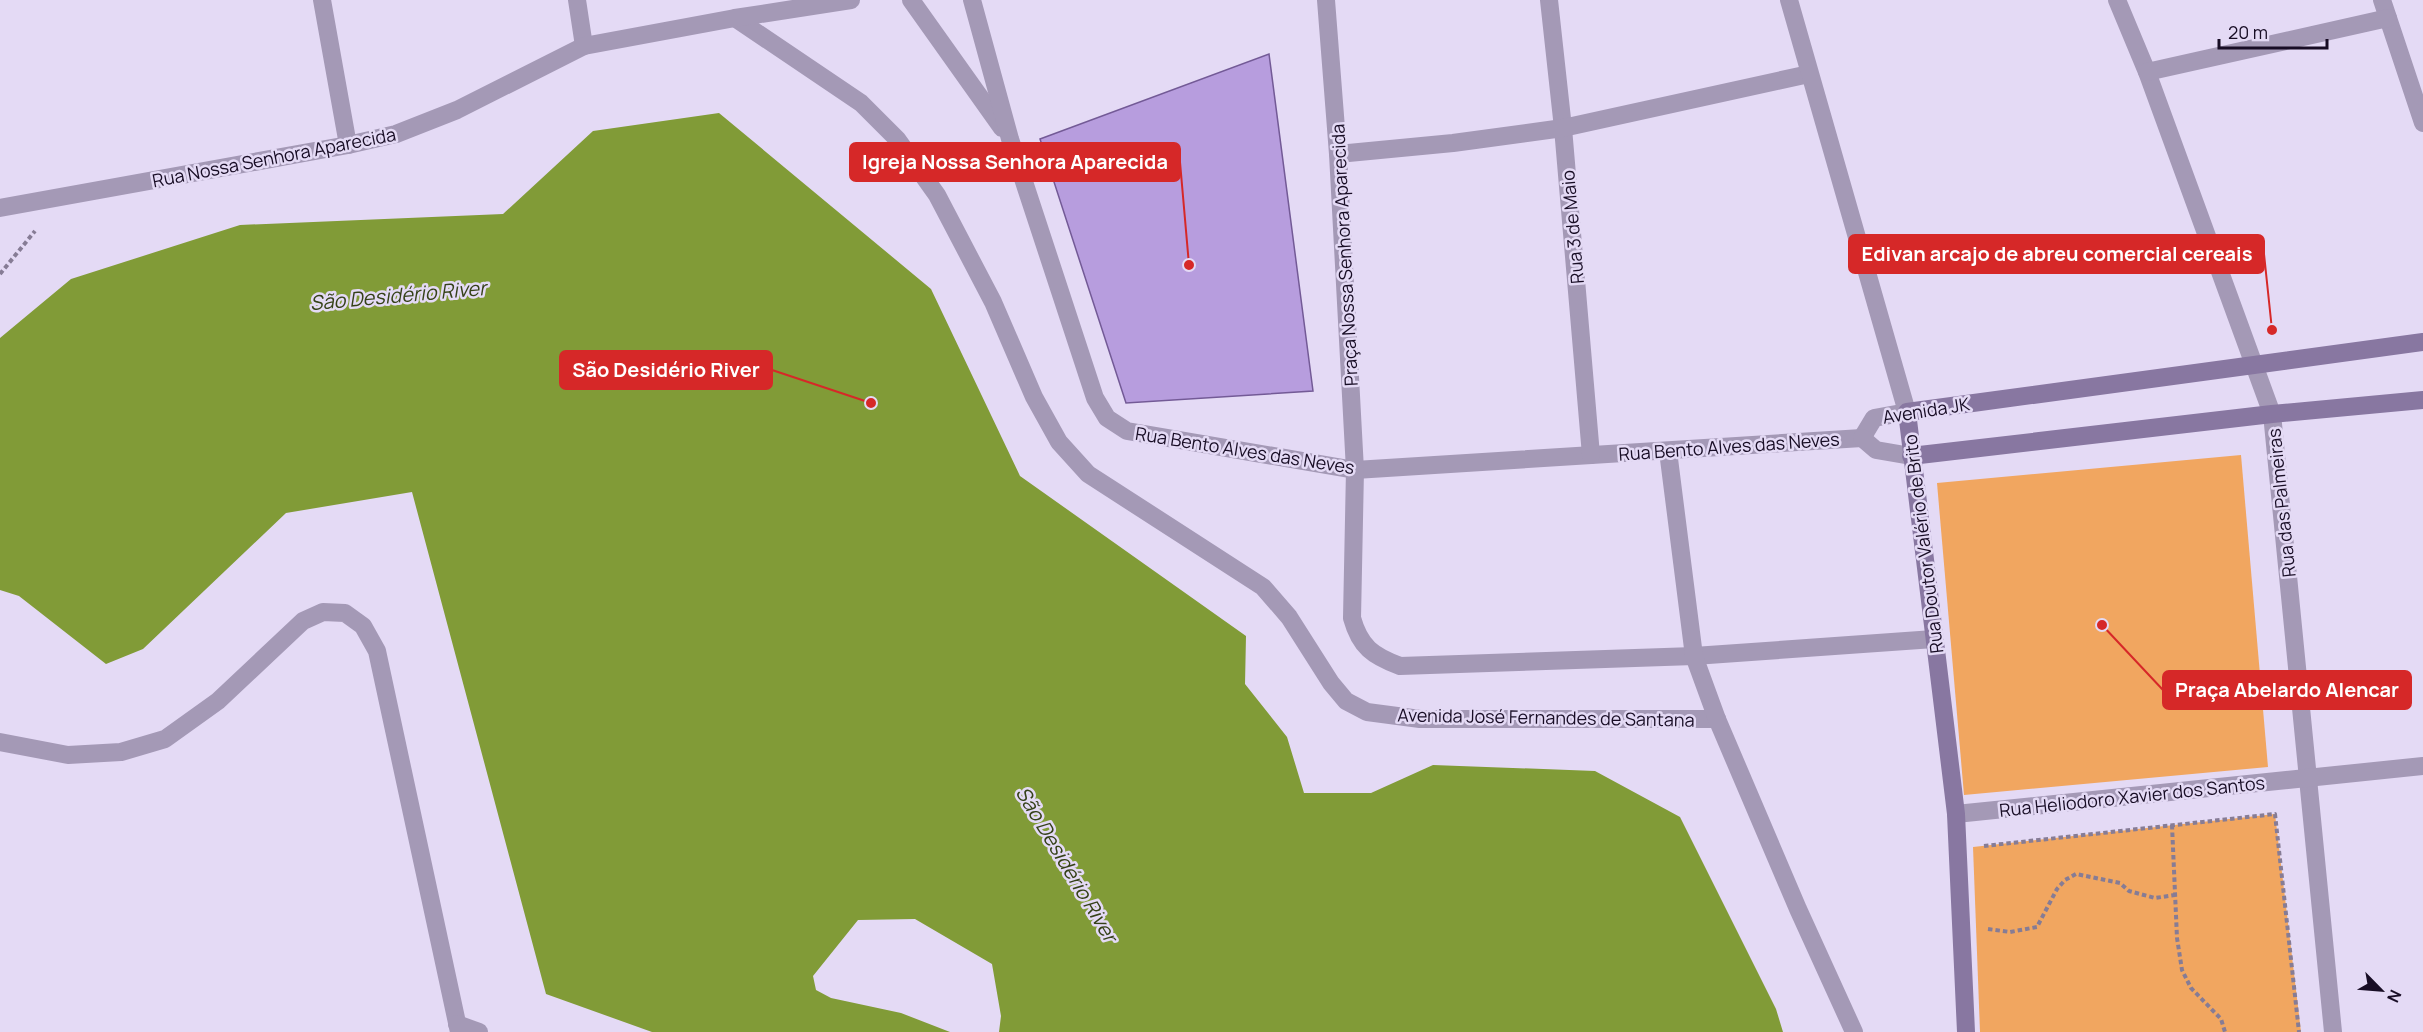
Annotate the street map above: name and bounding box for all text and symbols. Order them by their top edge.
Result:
scale bar [2219,12,2327,50]
text: 20 m [2228,20,2268,44]
street label: Rua Nossa Senhora Aparecida [150,122,398,192]
street label: Praça Nossa Senhora Aparecida [1325,123,1363,387]
callout: Igreja Nossa Senhora Aparecida [850,143,1180,181]
text: Igreja Nossa Senhora Aparecida [862,148,1168,175]
street label: Rua 3 de Maio [1555,169,1589,285]
callout: Edivan arcajo de abreu comercial cereais [1849,235,2264,273]
text: Edivan arcajo de abreu comercial cereais [1862,240,2253,267]
water label: São Desidério River [309,274,490,316]
callout: São Desidério River [560,351,772,389]
text: São Desidério River [572,356,760,383]
street label: Avenida JK [1881,391,1972,429]
street label: Rua Bento Alves das Neves [1134,421,1356,479]
street label: Rua Bento Alves das Neves [1618,426,1840,466]
street label: Rua das Palmeiras [2261,427,2301,579]
street label: Rua Doutor Valério de Brito [1898,433,1948,655]
callout: Praça Abelardo Alencar [2163,671,2411,709]
text: Praça Abelardo Alencar [2175,676,2399,703]
street label: Avenida José Fernandes de Santana [1397,702,1695,732]
street label: Rua Heliodoro Xavier dos Santos [1998,770,2266,822]
water label: São Desidério River [1010,781,1126,949]
north arrow [2351,960,2411,1020]
text: N [2382,986,2407,1006]

